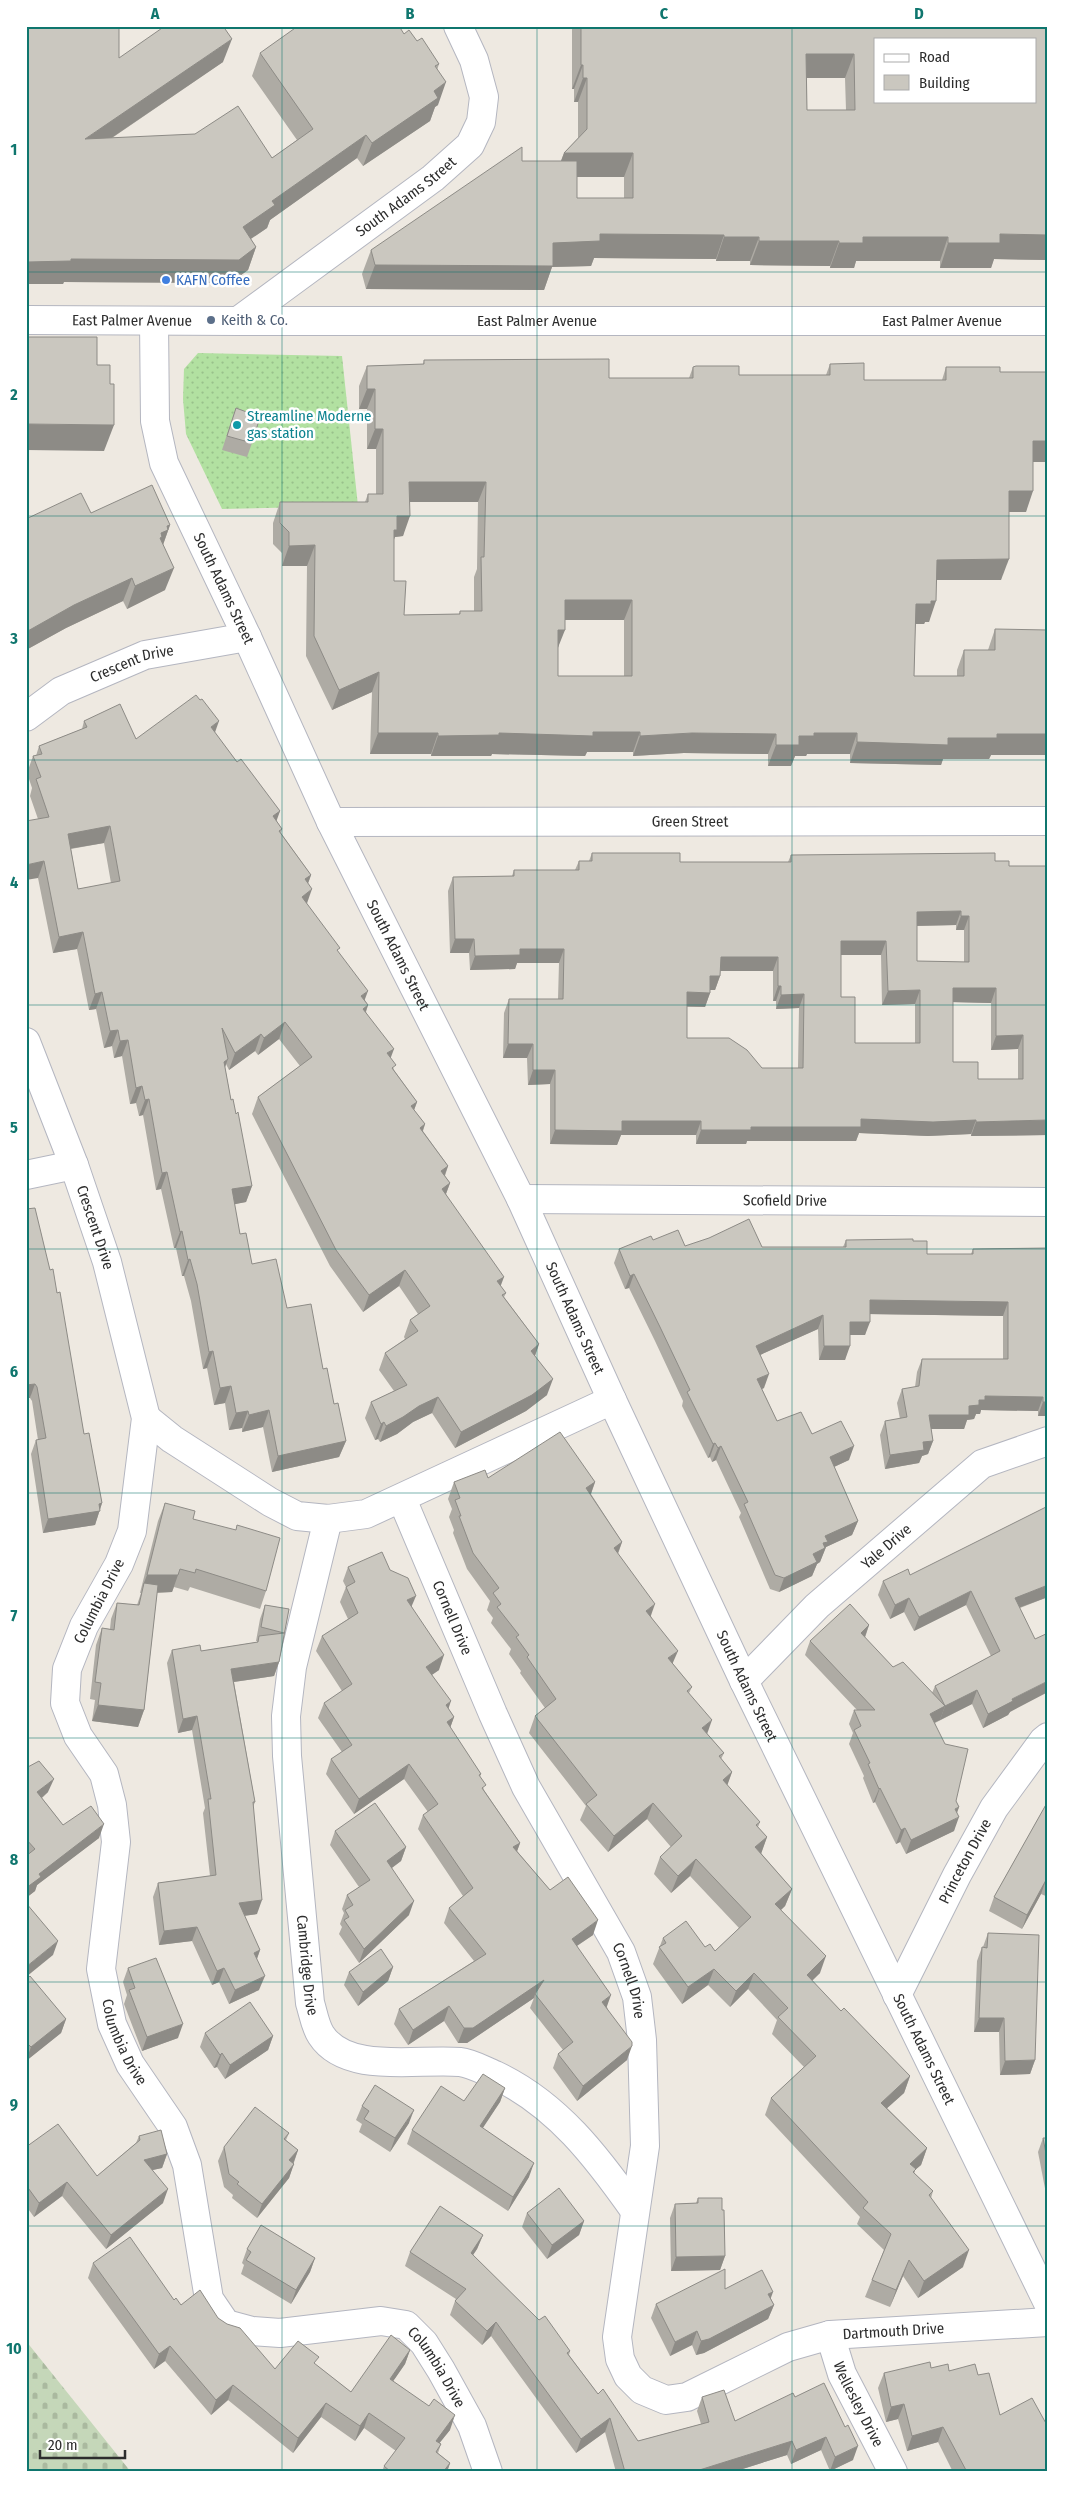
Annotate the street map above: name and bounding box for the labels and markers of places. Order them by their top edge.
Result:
place label: KAFN Coffee [176,271,250,289]
marker: KAFN Coffee [160,274,172,286]
place label: Keith & Co. [221,311,288,329]
marker: Keith & Co. [205,314,217,326]
place label: Streamline Moderne gas station [247,407,371,442]
marker: Streamline Moderne gas station [231,419,243,431]

